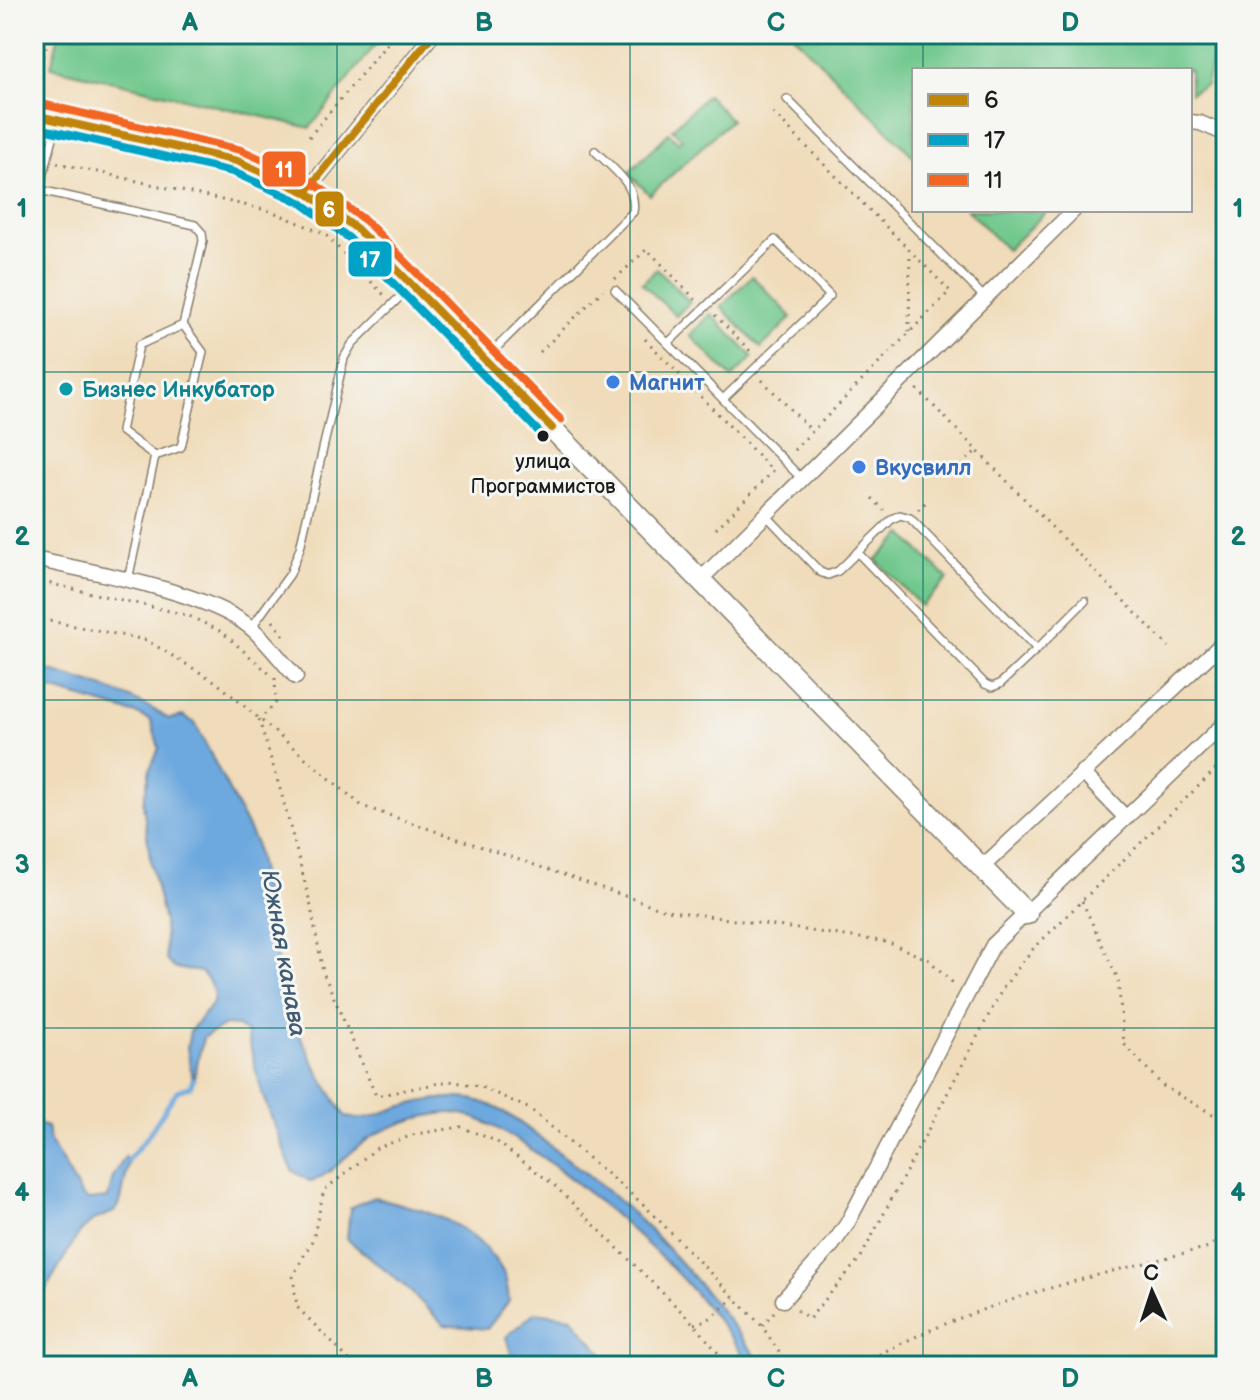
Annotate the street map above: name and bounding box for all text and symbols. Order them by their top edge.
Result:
text: A [181,8,198,39]
text: B [475,8,493,39]
text: C [767,8,785,39]
text: D [1061,8,1079,39]
legend [912,68,1192,212]
text: 6 [984,86,999,115]
text: 17 [984,126,1005,155]
line badge: 11 [261,150,307,188]
text: 11 [275,157,293,184]
text: 11 [984,166,1003,195]
line badge: 6 [314,190,345,228]
text: 1 [17,194,27,225]
text: 1 [1233,194,1243,225]
text: 6 [322,197,336,224]
line badge: 17 [347,240,393,278]
text: 17 [359,247,381,274]
place label: Магнит [629,370,705,397]
marker: Магнит [604,373,622,391]
place label: Бизнес Инкубатор [82,377,275,404]
marker: Бизнес Инкубатор [57,380,75,398]
marker: улица Программистов [535,428,551,444]
place label: улица Программистов [471,450,616,499]
place label: Вкусвилл [875,455,971,482]
marker: Вкусвилл [850,458,868,476]
text: 2 [14,522,30,553]
text: 2 [1230,522,1246,553]
text: 3 [14,850,30,881]
text: 3 [1230,850,1246,881]
water label: Южная канава [255,867,312,1039]
text: 4 [14,1178,30,1209]
text: 4 [1230,1178,1246,1209]
north arrow [1112,1252,1192,1332]
text: С [1143,1260,1159,1287]
text: A [181,1364,198,1395]
text: B [475,1364,493,1395]
text: C [767,1364,785,1395]
text: D [1061,1364,1079,1395]

